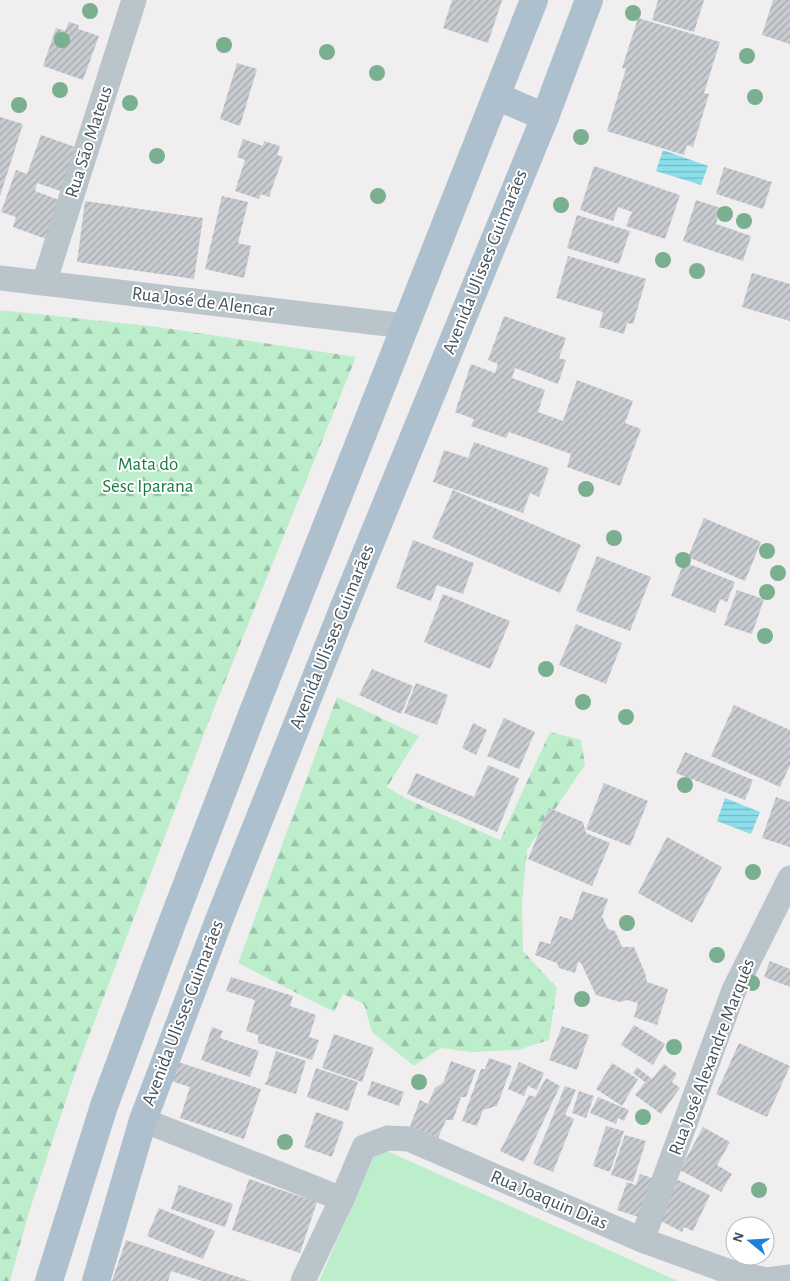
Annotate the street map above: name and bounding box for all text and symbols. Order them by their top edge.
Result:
street label: Rua São Mateus [62,84,116,200]
street label: Avenida Ulisses Guimarães [439,167,531,357]
street label: Rua José de Alencar [131,284,275,320]
park label: Mata do Sesc Iparana [102,455,194,496]
street label: Avenida Ulisses Guimarães [286,542,378,732]
street label: Avenida Ulisses Guimarães [139,918,227,1108]
street label: Rua José Alexandre Marquês [666,956,758,1158]
street label: Rua Joaquin Dias [488,1167,610,1233]
north arrow [725,1216,775,1266]
text: N [730,1230,747,1244]

